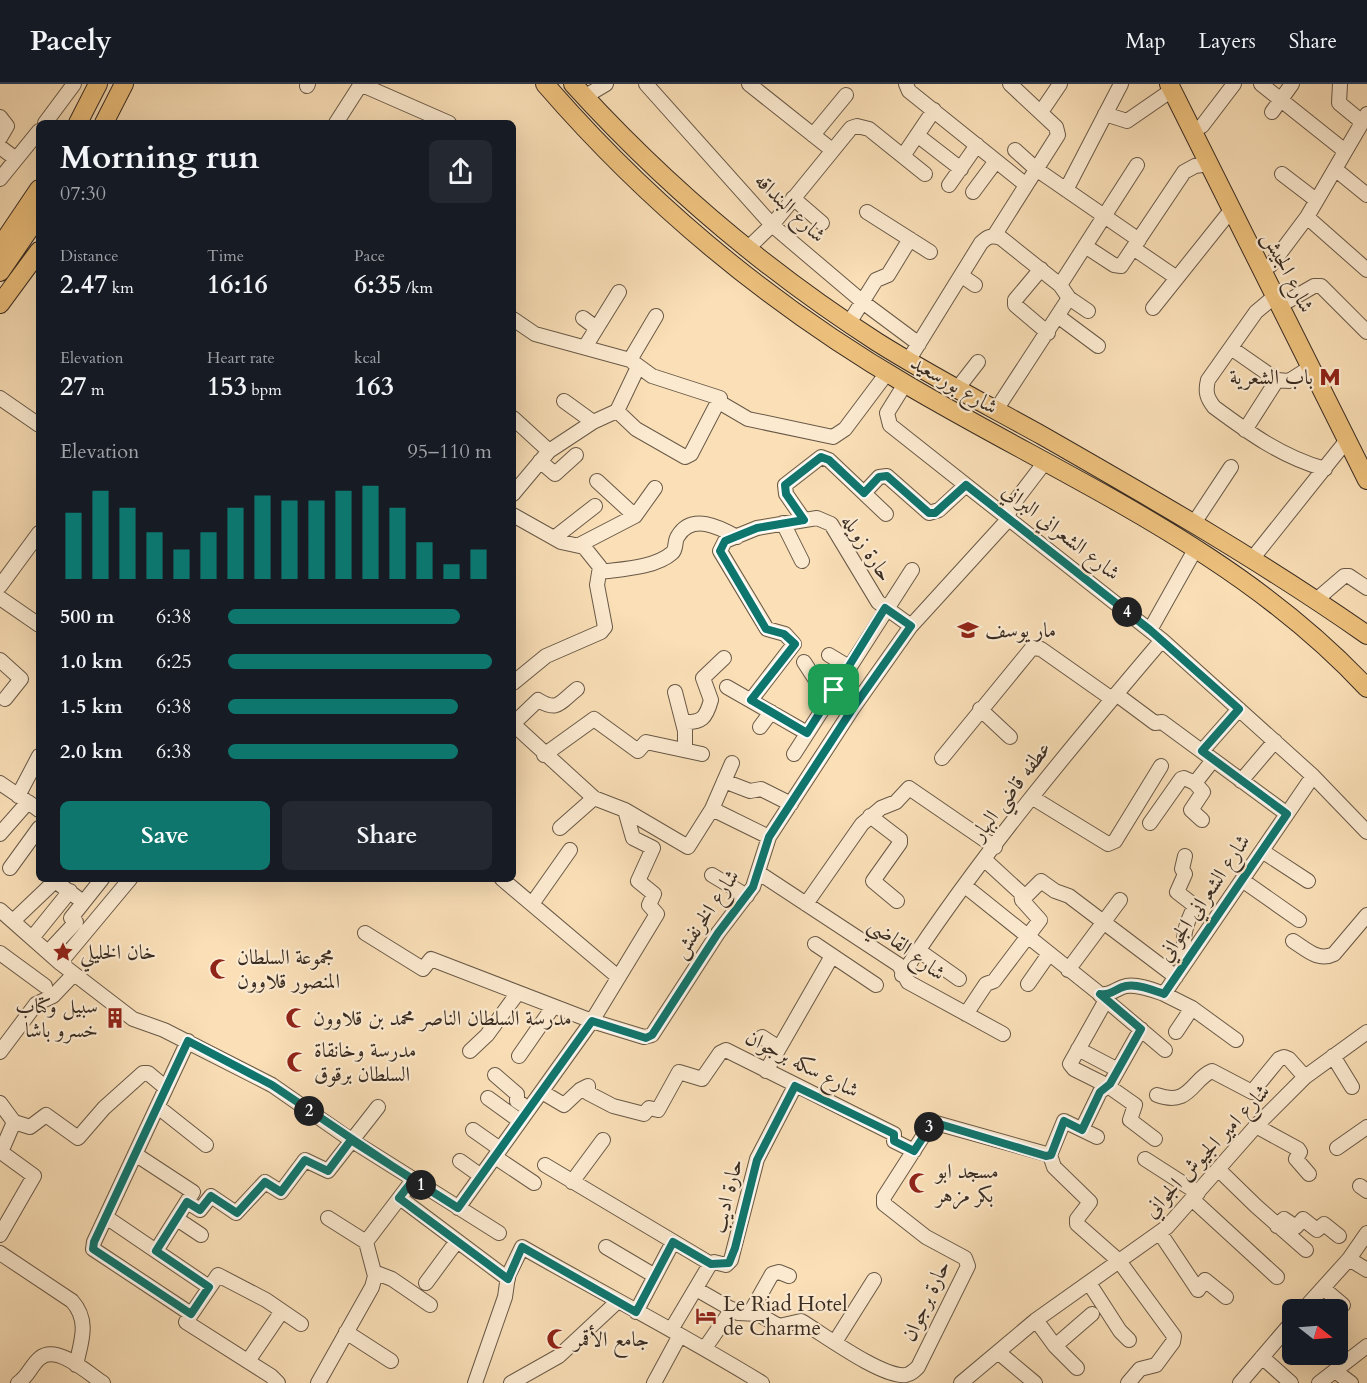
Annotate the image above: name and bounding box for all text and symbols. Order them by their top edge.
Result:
text: Pacely [30,22,112,60]
text: Map [1126,27,1166,56]
text: Layers [1199,27,1256,56]
text: Share [1289,27,1337,56]
text: Morning run [60,135,260,180]
button: share [429,140,492,203]
street label: شارع البنداقه [746,167,832,252]
text: 07:30 [60,180,106,207]
street label: شارع الجيش [1253,226,1321,319]
text: Distance [60,245,118,267]
text: Time [207,245,244,267]
text: Pace [354,245,385,267]
text: 2.47 [60,267,108,302]
text: 16:16 [207,267,268,302]
text: 6:35 [354,267,402,302]
text: km [108,277,134,299]
text: /km [402,277,433,299]
text: Elevation [60,347,124,369]
text: Heart rate [207,347,275,369]
text: kcal [354,347,381,369]
street label: شارع بورسعيد [904,348,1003,424]
place label: باب الشعرية [1230,363,1313,392]
metro station icon: باب الشعرية [1318,365,1342,389]
text: 27 [60,369,87,404]
text: 153 [207,369,247,404]
text: 163 [354,369,394,404]
text: m [87,379,104,401]
text: bpm [247,379,282,401]
text: Elevation [60,438,139,465]
text: 95–110 m [407,438,492,465]
street label: شارع الشعراني البراني [994,477,1126,590]
street label: حارة زويله [834,509,900,587]
pin: 4 [1112,597,1142,627]
text: 4 [1123,601,1131,623]
text: 500 m [60,603,115,630]
text: 6:38 [156,603,192,630]
place label: مار يوسف [985,616,1056,645]
school or university icon: مار يوسف [956,618,980,642]
text: 1.0 km [60,648,123,675]
text: 6:25 [156,648,192,675]
pin [808,664,859,715]
icon: arrive [817,673,850,706]
text: 1.5 km [60,693,123,720]
text: 6:38 [156,693,192,720]
street label: عطفه قاضي البهار [963,735,1062,851]
text: 2.0 km [60,738,123,765]
text: 6:38 [156,738,192,765]
button: Save [60,801,270,870]
button: Share [282,801,492,870]
street label: شارع الشعراني الجواني [1151,829,1260,969]
street label: شارع الخرنفش [666,864,749,966]
street label: شارع القاضي [859,910,952,992]
place label: خان الخليلي [80,938,156,972]
place icon: خان الخليلي [51,940,75,964]
place label: مجموعة السلطان المنصور قلاوون [237,943,340,996]
mosque icon: مجموعة السلطان المنصور قلاوون [208,957,232,981]
place label: سبيل وكتاب خسرو باشا [15,992,98,1045]
place label: مدرسة السلطان الناصر محمد بن قلاوون [313,1004,572,1033]
building icon: سبيل وكتاب خسرو باشا [103,1006,127,1030]
mosque icon: مدرسة السلطان الناصر محمد بن قلاوون [284,1006,308,1030]
street label: شارع سكه برجوان [739,1023,864,1108]
place label: مدرسة وخانقاة السلطان برقوق [314,1036,416,1089]
mosque icon: مدرسة وخانقاة السلطان برقوق [285,1050,309,1074]
street label: شارع امير الجيوش الجواني [1137,1078,1279,1226]
pin: 2 [294,1096,324,1126]
text: 2 [305,1100,313,1122]
pin: 3 [914,1112,944,1142]
text: 3 [925,1116,933,1138]
street label: حارة اديب [704,1156,750,1236]
place label: مسجد ابو بكر مزهر [934,1157,999,1210]
pin: 1 [406,1170,436,1200]
mosque icon: مسجد ابو بكر مزهر [907,1171,931,1195]
text: 1 [417,1174,425,1196]
street label: حارة برجوان [895,1256,957,1346]
place label: Le Riad Hotel de Charme [723,1290,848,1343]
north arrow [1282,1299,1348,1365]
map controls [1282,1299,1348,1365]
hotel icon: Le Riad Hotel de Charme [694,1304,718,1328]
place label: جامع الأقمر [572,1324,649,1358]
mosque icon: جامع الأقمر [545,1327,569,1351]

